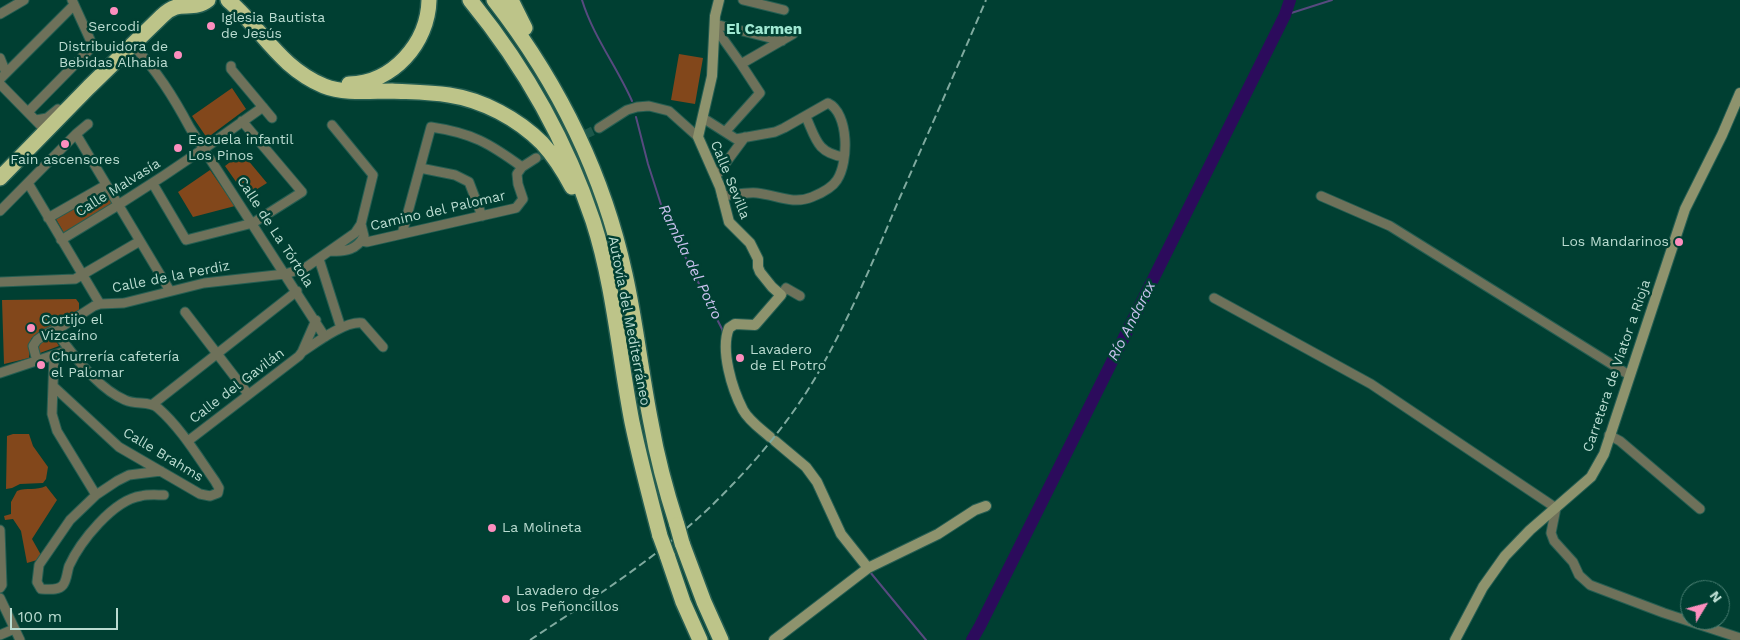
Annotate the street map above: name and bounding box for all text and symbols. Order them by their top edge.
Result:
marker: Sercodi [108,5,120,17]
place label: Iglesia Bautista de Jesús [221,10,325,42]
place label: Sercodi [88,19,140,35]
marker: Iglesia Bautista de Jesús [205,20,217,32]
district label: El Carmen [726,21,802,39]
place label: Distribuidora de Bebidas Alhabia [58,39,168,72]
marker: Distribuidora de Bebidas Alhabia [172,49,184,61]
place label: Escuela infantil Los Pinos [188,132,294,164]
marker: Fain ascensores [59,138,71,150]
street label: Calle Sevilla [707,138,753,222]
marker: Escuela infantil Los Pinos [172,142,184,154]
place label: Fain ascensores [10,152,120,168]
street label: Calle Malvasía [73,155,163,221]
street label: Calle de La Tórtola [233,173,317,291]
street label: Camino del Palomar [369,187,507,235]
water label: Rambla del Potro [654,201,726,323]
place label: Los Mandarinos [1561,234,1669,250]
street label: Autovía del Mediterráneo [604,235,654,407]
marker: Los Mandarinos [1673,236,1685,248]
street label: Calle de la Perdiz [111,257,231,297]
water label: Río Andarax [1104,278,1160,364]
street label: Carretera de Viator a Rioja [1580,278,1654,454]
place label: Cortijo el Vizcaíno [41,312,103,344]
marker: Cortijo el Vizcaíno [25,322,37,334]
place label: Lavadero de El Potro [750,342,826,374]
street label: Calle del Gavilán [186,345,288,427]
place label: Churrería cafetería el Palomar [51,349,179,382]
marker: Lavadero de El Potro [734,352,746,364]
marker: Churrería cafetería el Palomar [35,359,47,371]
street label: Calle Brahms [120,424,206,486]
place label: La Molineta [502,520,582,536]
marker: La Molineta [486,522,498,534]
north arrow [1680,580,1730,630]
place label: Lavadero de los Peñoncillos [516,583,619,616]
text: N [1707,588,1726,606]
marker: Lavadero de los Peñoncillos [500,593,512,605]
scale bar [12,598,120,630]
text: 100 m [18,608,62,626]

